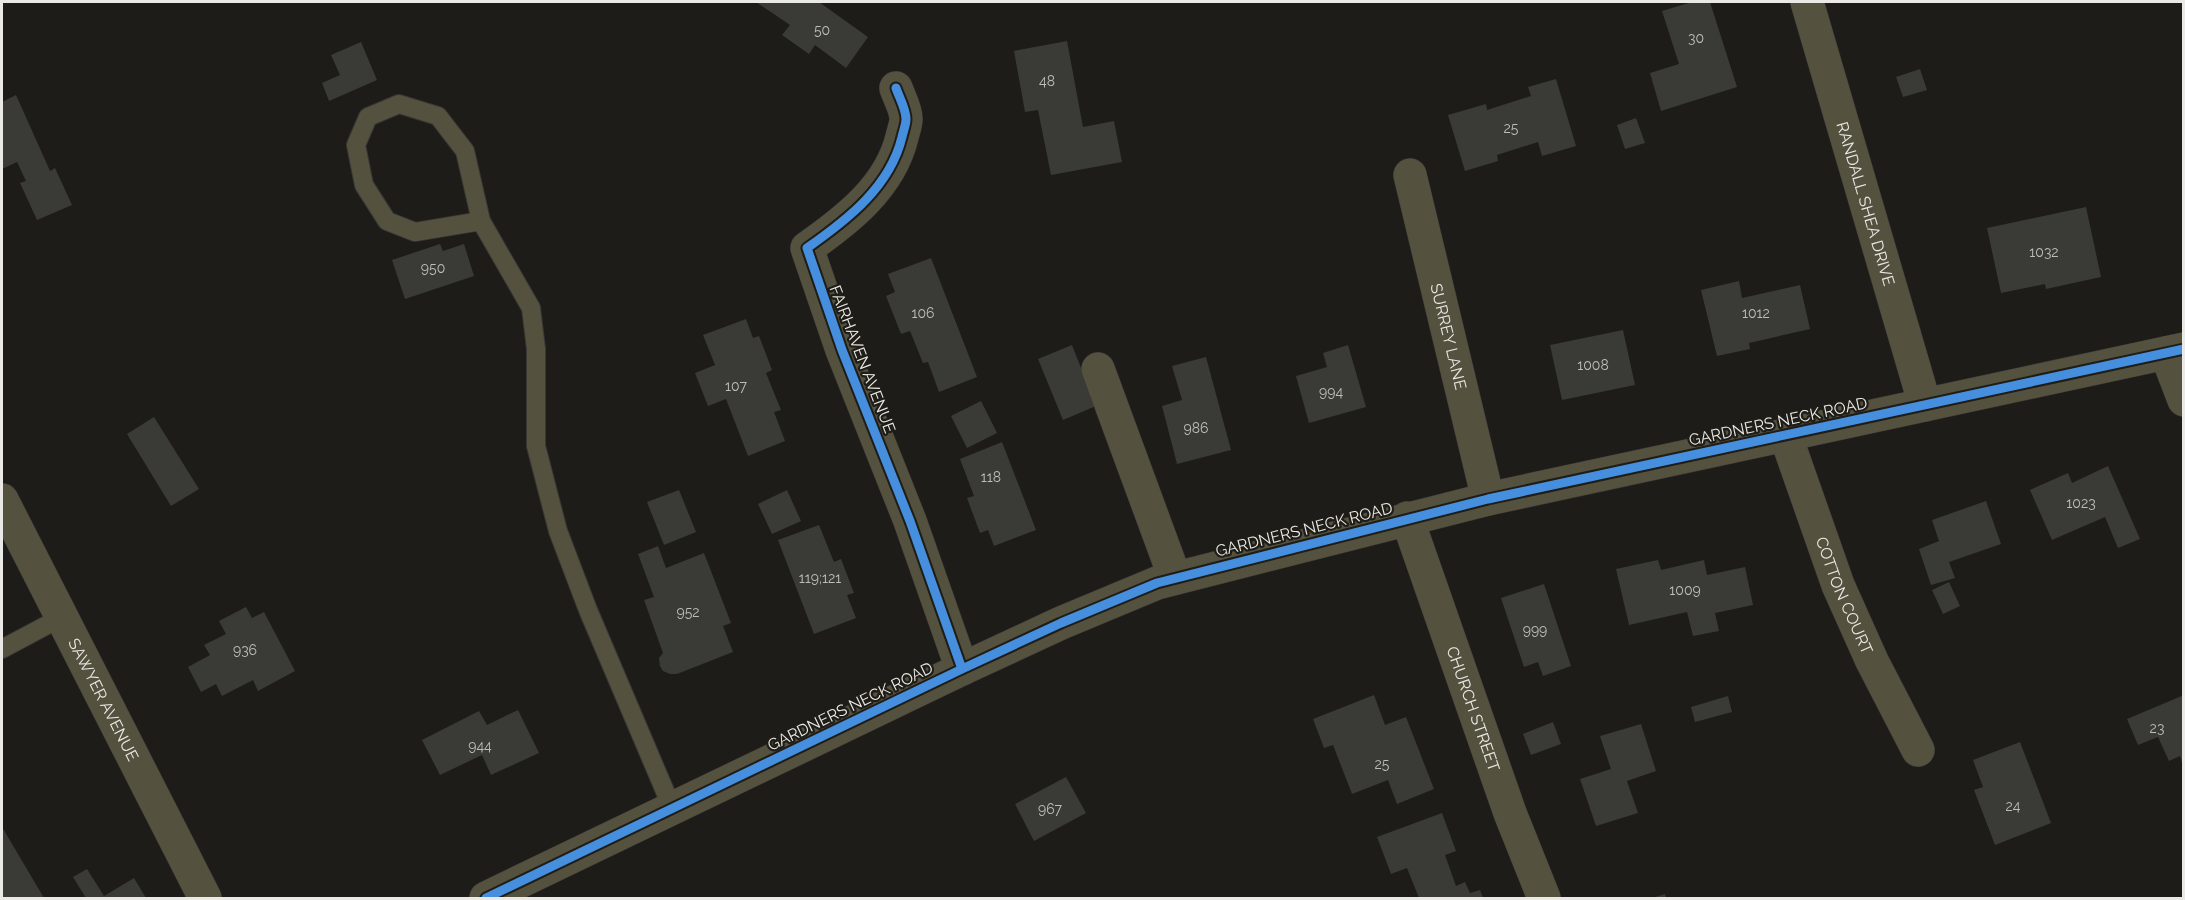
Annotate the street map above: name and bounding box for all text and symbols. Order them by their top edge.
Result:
house number: 50 [814,22,830,38]
house number: 30 [1688,30,1704,46]
house number: 48 [1039,73,1055,89]
street label: RANDALL SHEA DRIVE [1833,119,1899,288]
house number: 25 [1504,120,1519,136]
house number: 1032 [2029,244,2059,260]
house number: 950 [421,260,445,276]
street label: SURREY LANE [1426,281,1470,392]
street label: FAIRHAVEN AVENUE [826,283,900,436]
house number: 106 [911,305,935,321]
house number: 1012 [1742,305,1770,321]
house number: 1008 [1577,357,1609,373]
house number: 107 [725,378,747,394]
house number: 994 [1319,384,1343,400]
street label: GARDNERS NECK ROAD [1687,393,1869,450]
house number: 986 [1184,420,1208,436]
house number: 118 [981,469,1001,485]
house number: 1023 [2066,495,2096,511]
street label: GARDNERS NECK ROAD [1214,498,1395,561]
street label: COTTON COURT [1812,534,1877,657]
house number: 119;121 [799,570,841,586]
house number: 1009 [1669,582,1701,598]
house number: 952 [676,604,700,620]
house number: 999 [1523,622,1547,638]
street label: SAWYER AVENUE [64,635,143,764]
house number: 936 [233,642,257,658]
street label: CHURCH STREET [1442,644,1504,774]
street label: GARDNERS NECK ROAD [764,658,936,755]
house number: 23 [2150,720,2164,736]
house number: 944 [468,738,492,754]
house number: 25 [1375,756,1390,772]
house number: 24 [2006,798,2021,814]
house number: 967 [1038,801,1063,817]

